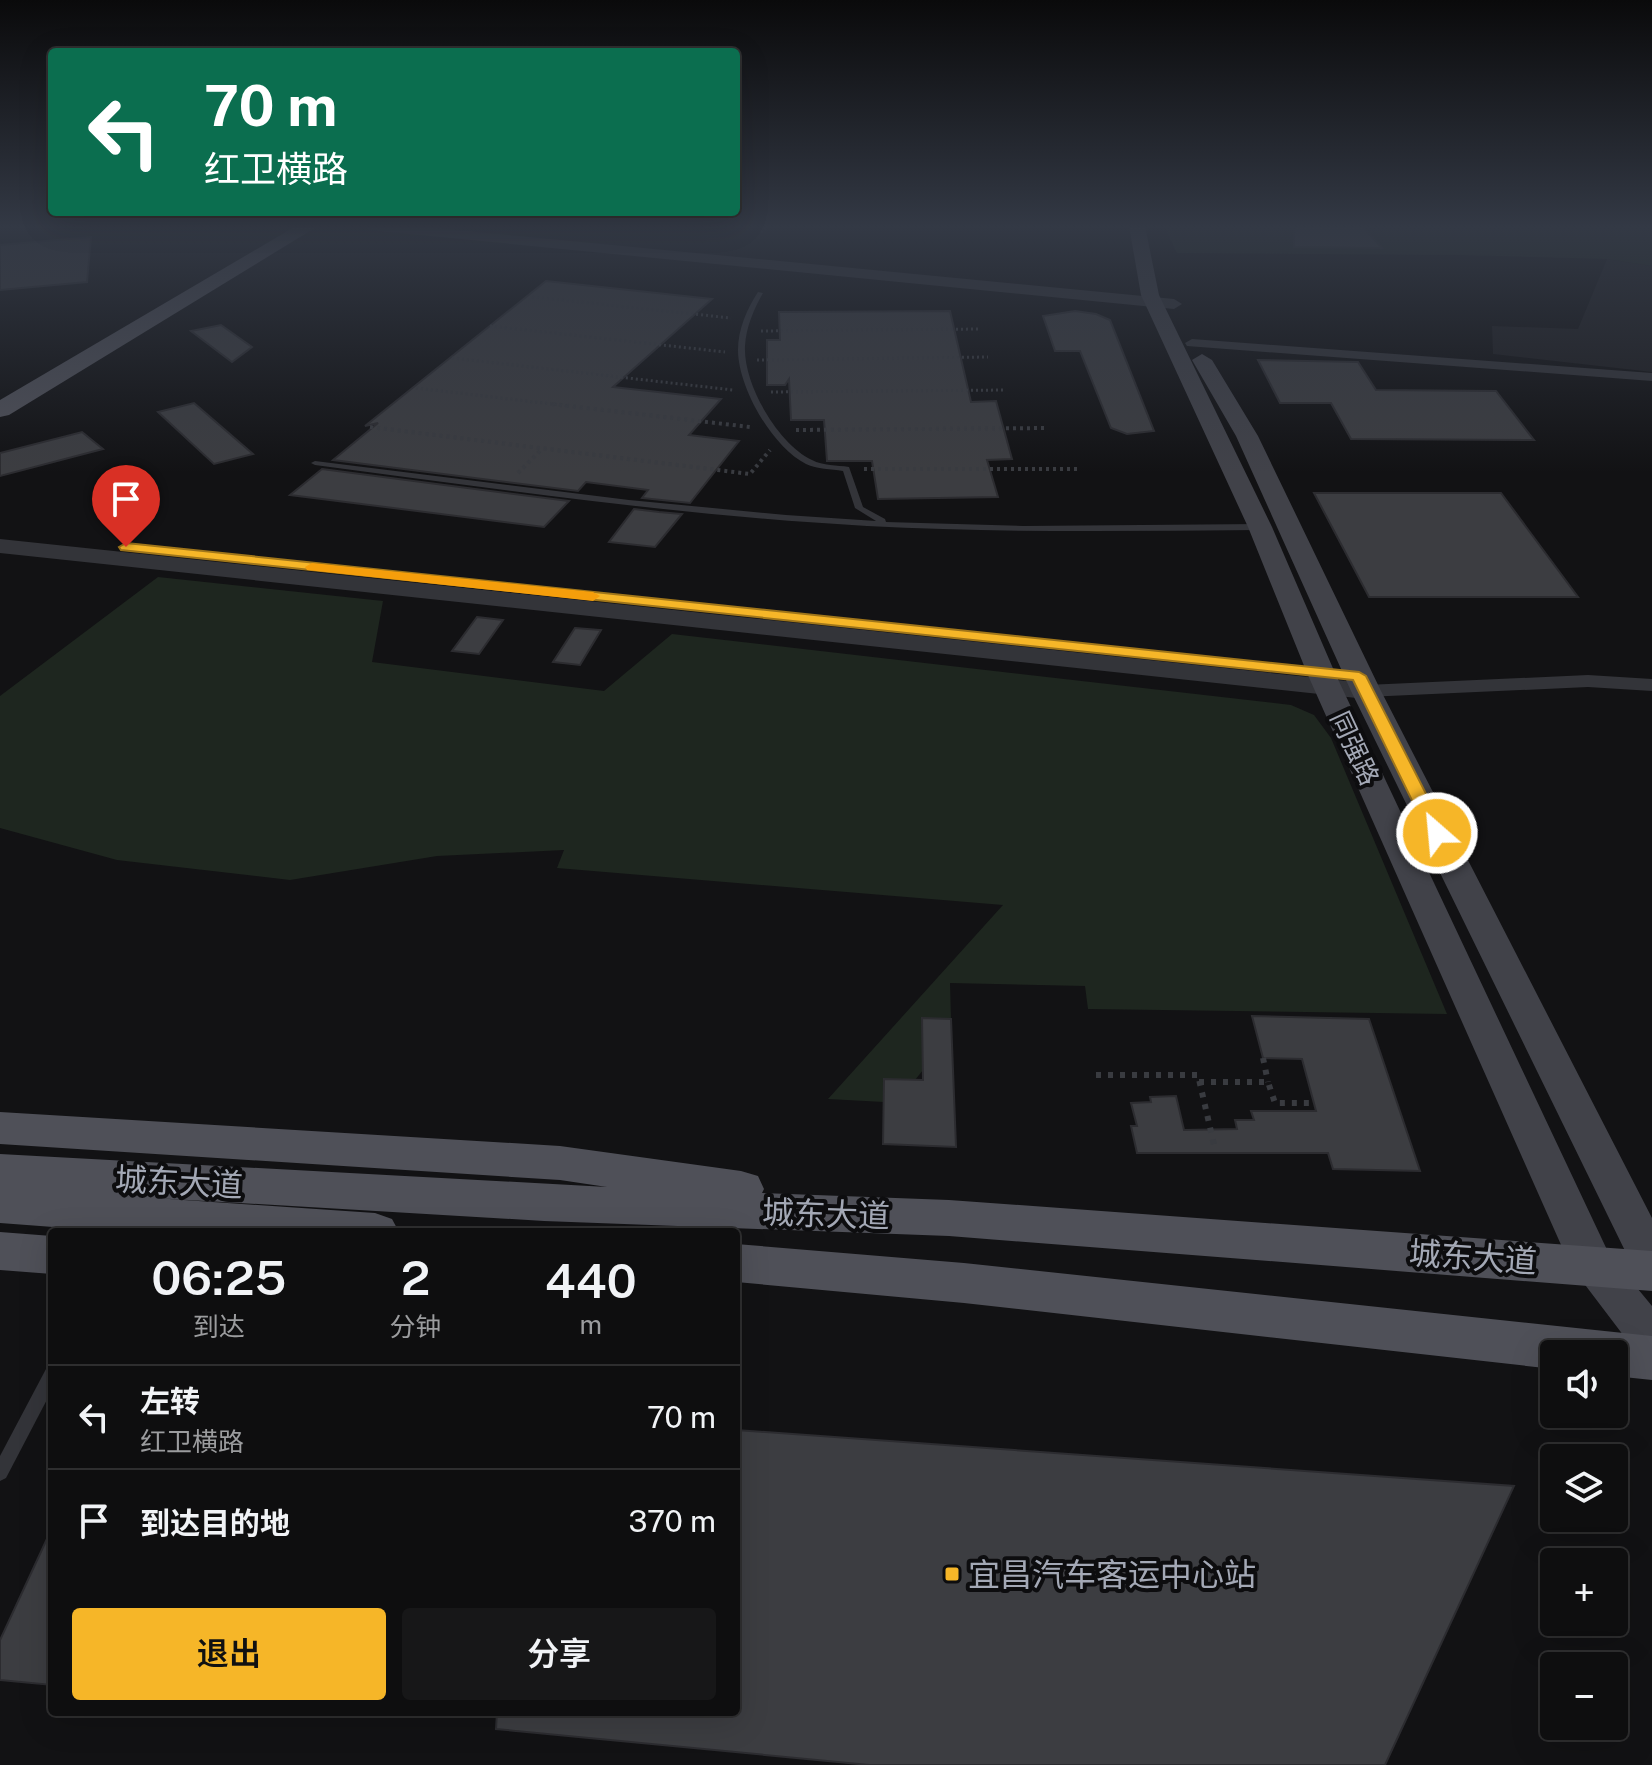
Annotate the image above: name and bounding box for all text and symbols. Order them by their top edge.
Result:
text: 70 m [204,73,337,139]
icon: left [72,80,176,184]
text: 红卫横路 [204,148,348,190]
pin [92,465,160,547]
icon: arrive [104,477,148,521]
street label: 同强路 [1324,706,1386,790]
position arrow [1395,791,1479,875]
street label: 城东大道 [114,1160,244,1204]
street label: 城东大道 [761,1193,891,1235]
street label: 城东大道 [1408,1234,1538,1280]
text: 06:25 [151,1249,286,1306]
text: 2 [401,1249,430,1306]
text: 440 [545,1252,637,1309]
text: m [580,1309,602,1340]
text: 到达 [193,1311,245,1342]
text: 分钟 [390,1311,442,1342]
map controls [1540,1340,1628,1740]
button: sound [1540,1340,1628,1428]
text: 左转 [140,1383,200,1419]
icon: left [72,1395,116,1439]
text: 70 m [647,1399,716,1435]
text: 红卫横路 [140,1426,244,1457]
button: layers [1540,1444,1628,1532]
icon: arrive [72,1499,116,1543]
text: 370 m [629,1503,716,1539]
text: 到达目的地 [140,1505,290,1541]
button: + [1540,1548,1628,1636]
place label: 宜昌汽车客运中心站 [968,1556,1256,1593]
marker: 宜昌汽车客运中心站 [943,1565,961,1583]
button: 退出 [72,1608,386,1700]
button: 分享 [402,1608,716,1700]
button: − [1540,1652,1628,1740]

